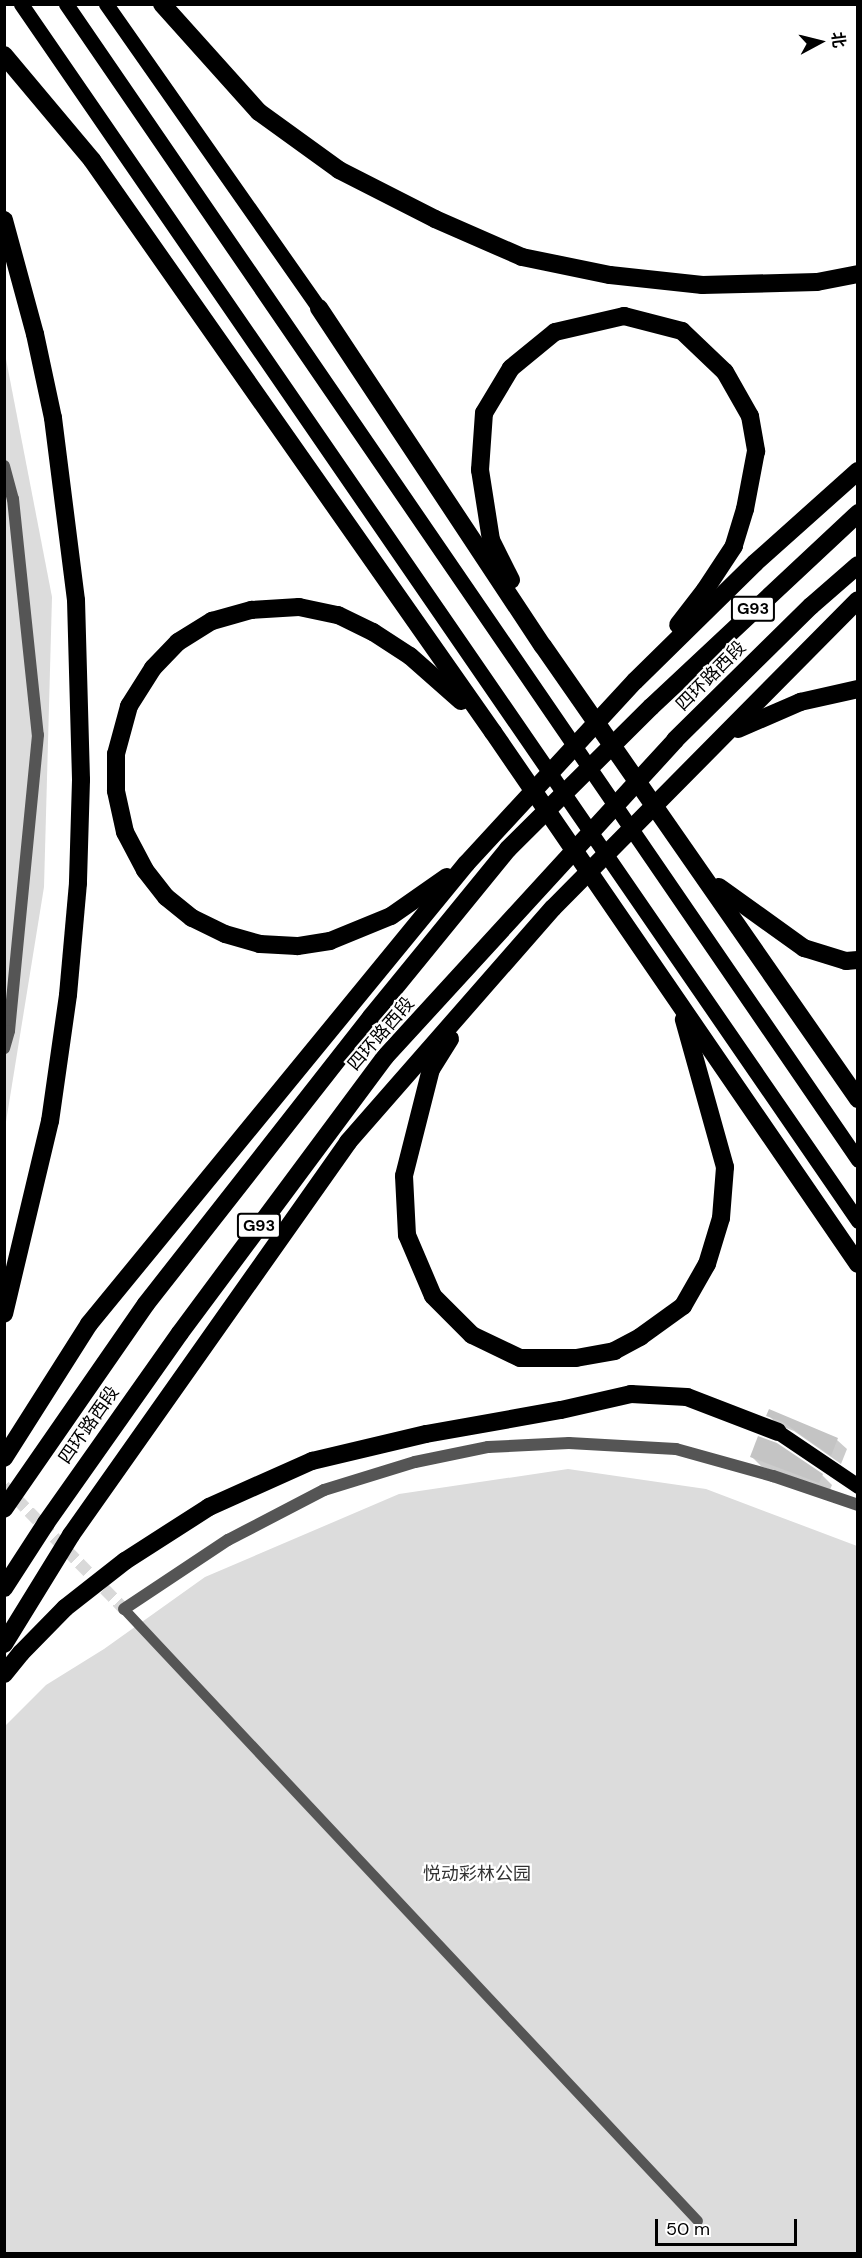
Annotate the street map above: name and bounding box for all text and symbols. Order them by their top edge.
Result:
north arrow [790,12,850,72]
text: 北 [827,31,850,49]
road number: G93 [730,596,776,622]
street label: 四环路西段 [672,637,750,715]
street label: 四环路西段 [343,993,419,1075]
road number: G93 [236,1213,282,1239]
street label: 四环路西段 [54,1382,124,1468]
park label: 悦动彩林公园 [423,1863,531,1885]
scale bar [658,2207,800,2245]
text: 50 m [666,2217,710,2241]

